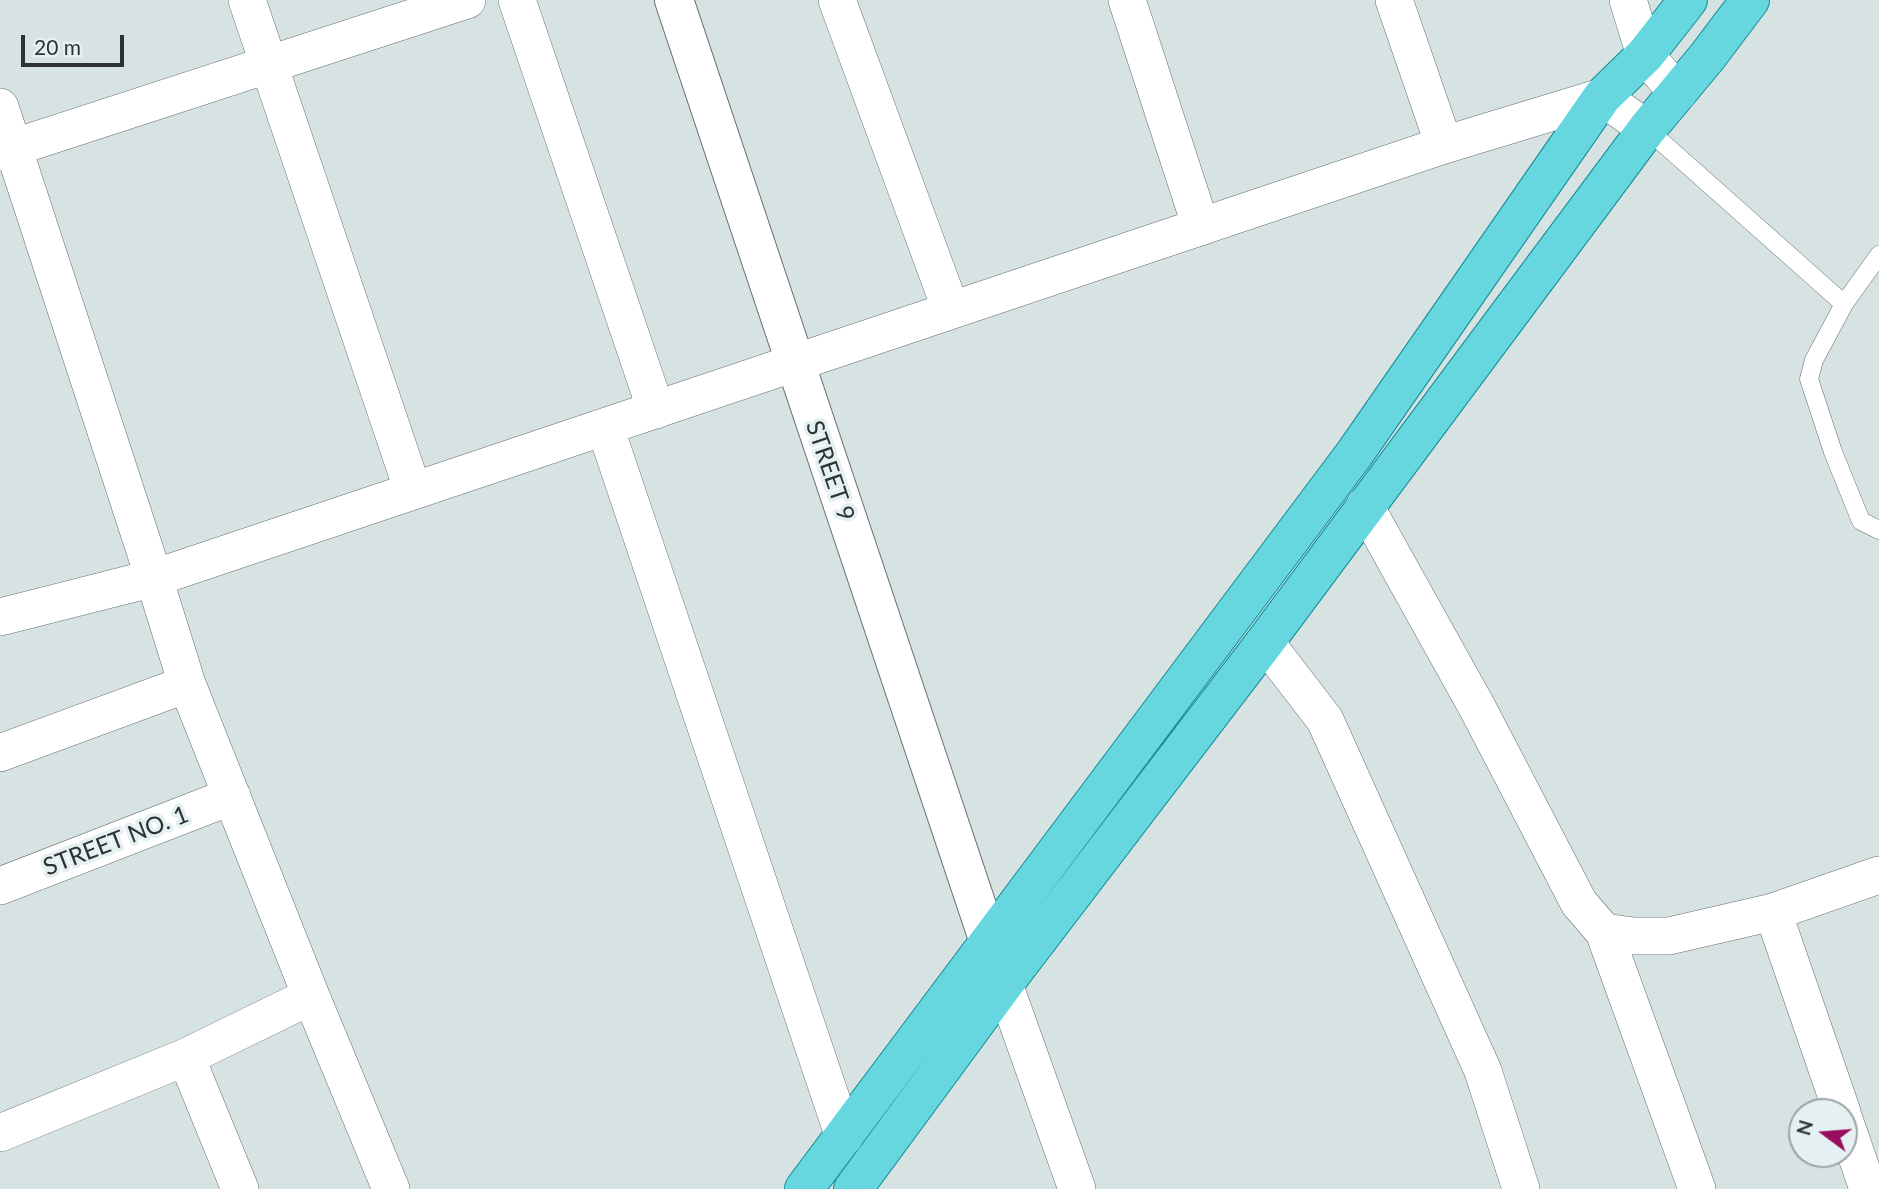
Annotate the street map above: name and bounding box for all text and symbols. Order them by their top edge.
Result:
scale bar [24,21,128,65]
text: 20 m [34,34,81,59]
street label: STREET 9 [799,417,861,525]
street label: STREET NO. 1 [39,800,193,882]
north arrow [1788,1098,1858,1168]
text: N [1791,1117,1817,1138]

